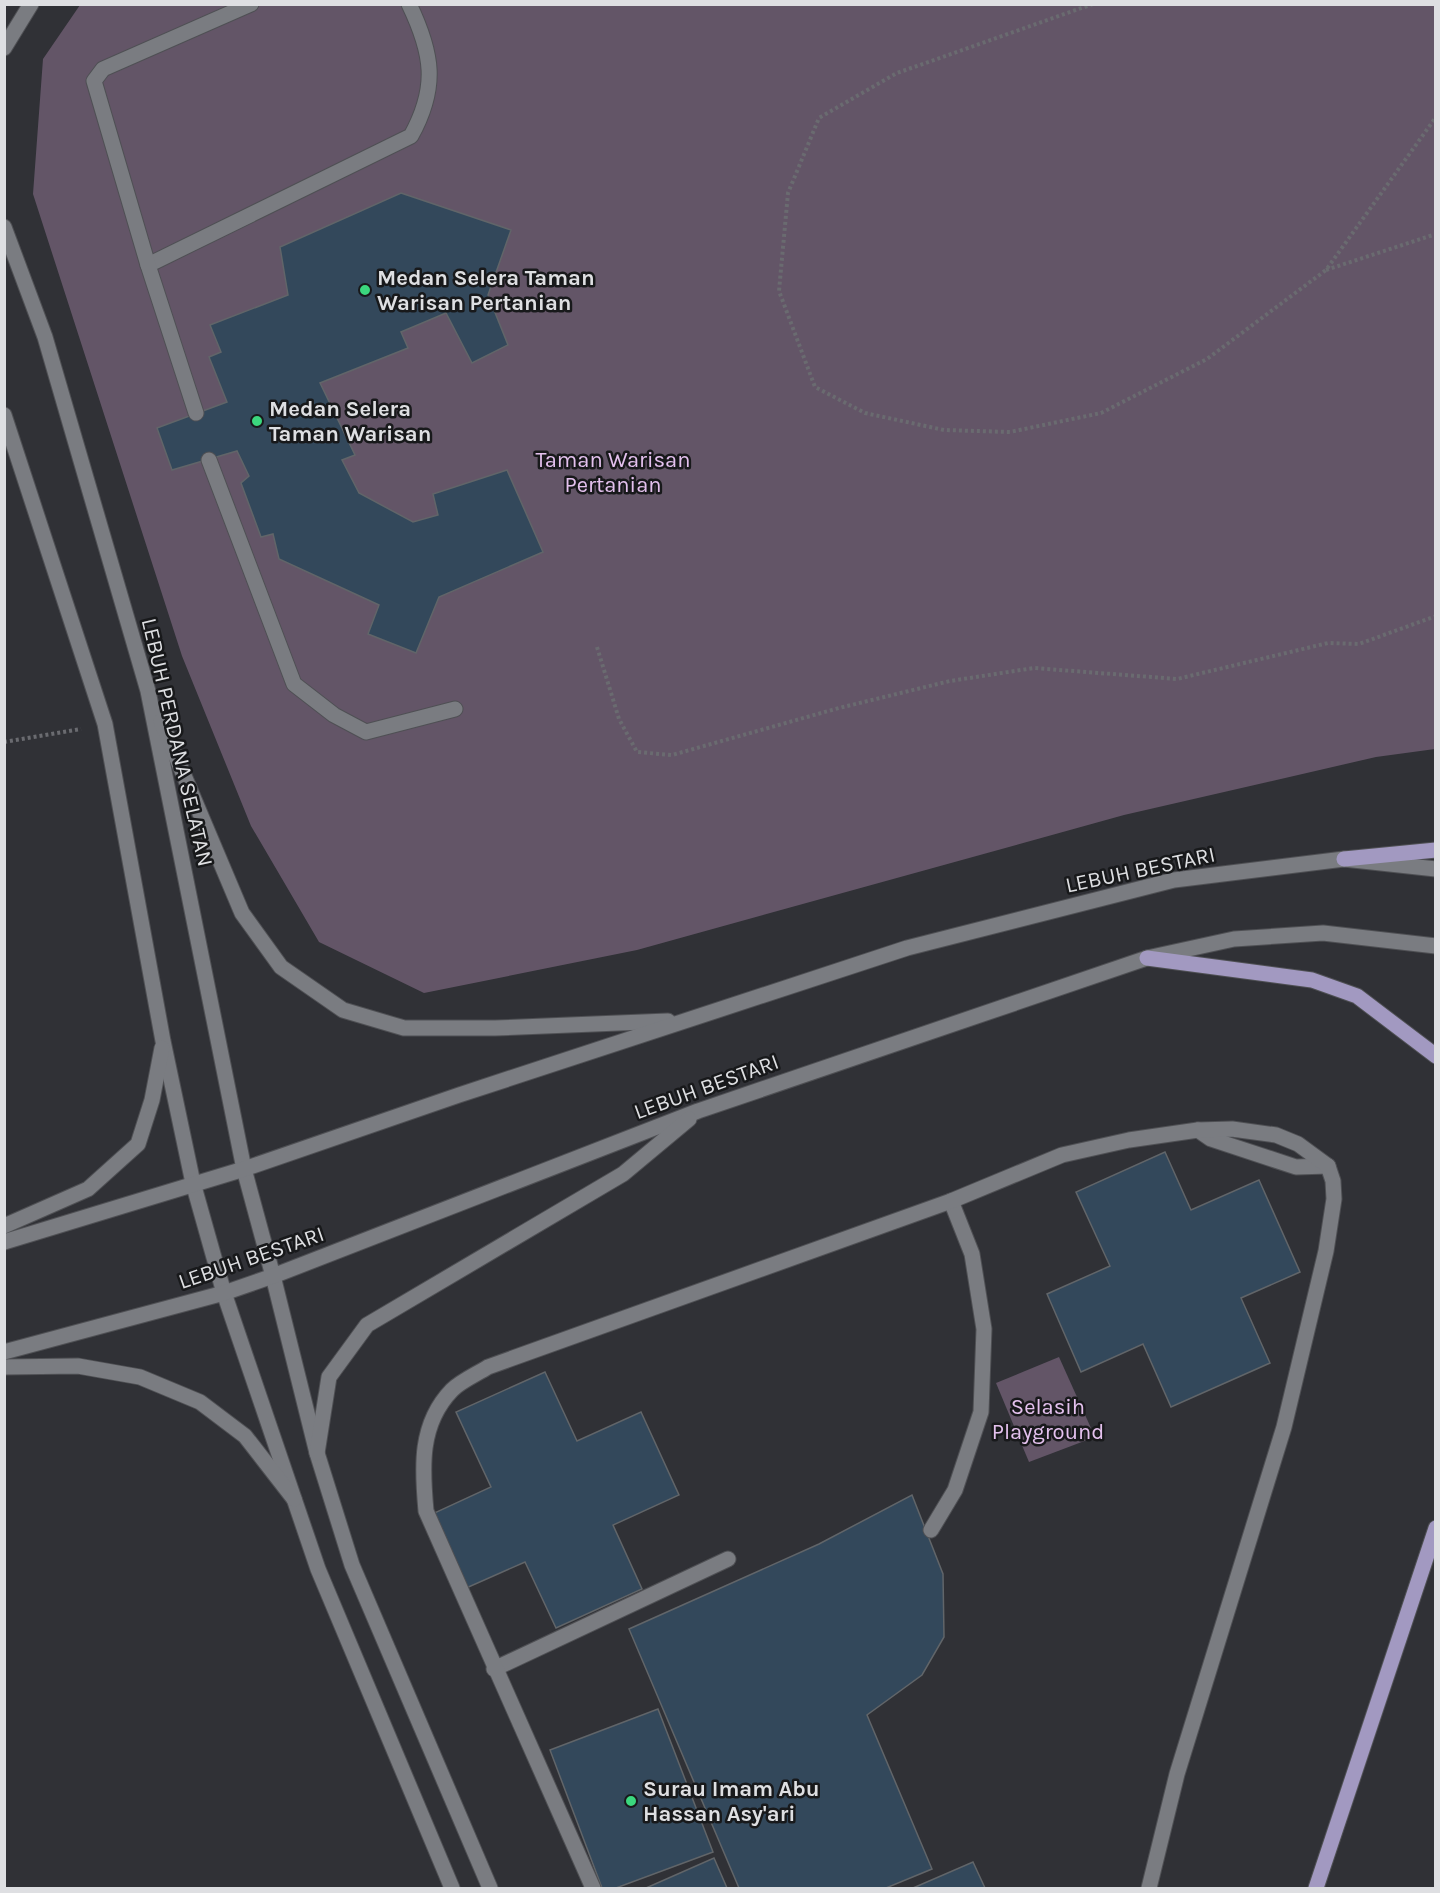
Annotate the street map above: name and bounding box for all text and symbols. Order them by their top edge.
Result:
place label: Medan Selera Taman Warisan Pertanian [377,265,595,316]
marker: Medan Selera Taman Warisan Pertanian [358,283,372,297]
place label: Medan Selera Taman Warisan [269,396,431,447]
marker: Medan Selera Taman Warisan [250,414,264,428]
park label: Taman Warisan Pertanian [536,447,690,498]
street label: LEBUH PERDANA SELATAN [136,615,218,869]
street label: LEBUH BESTARI [1063,841,1217,899]
street label: LEBUH BESTARI [630,1049,782,1125]
street label: LEBUH BESTARI [175,1221,328,1295]
park label: Selasih Playground [992,1394,1104,1445]
place label: Surau Imam Abu Hassan Asy'ari [643,1776,820,1827]
marker: Surau Imam Abu Hassan Asy'ari [624,1794,638,1808]

